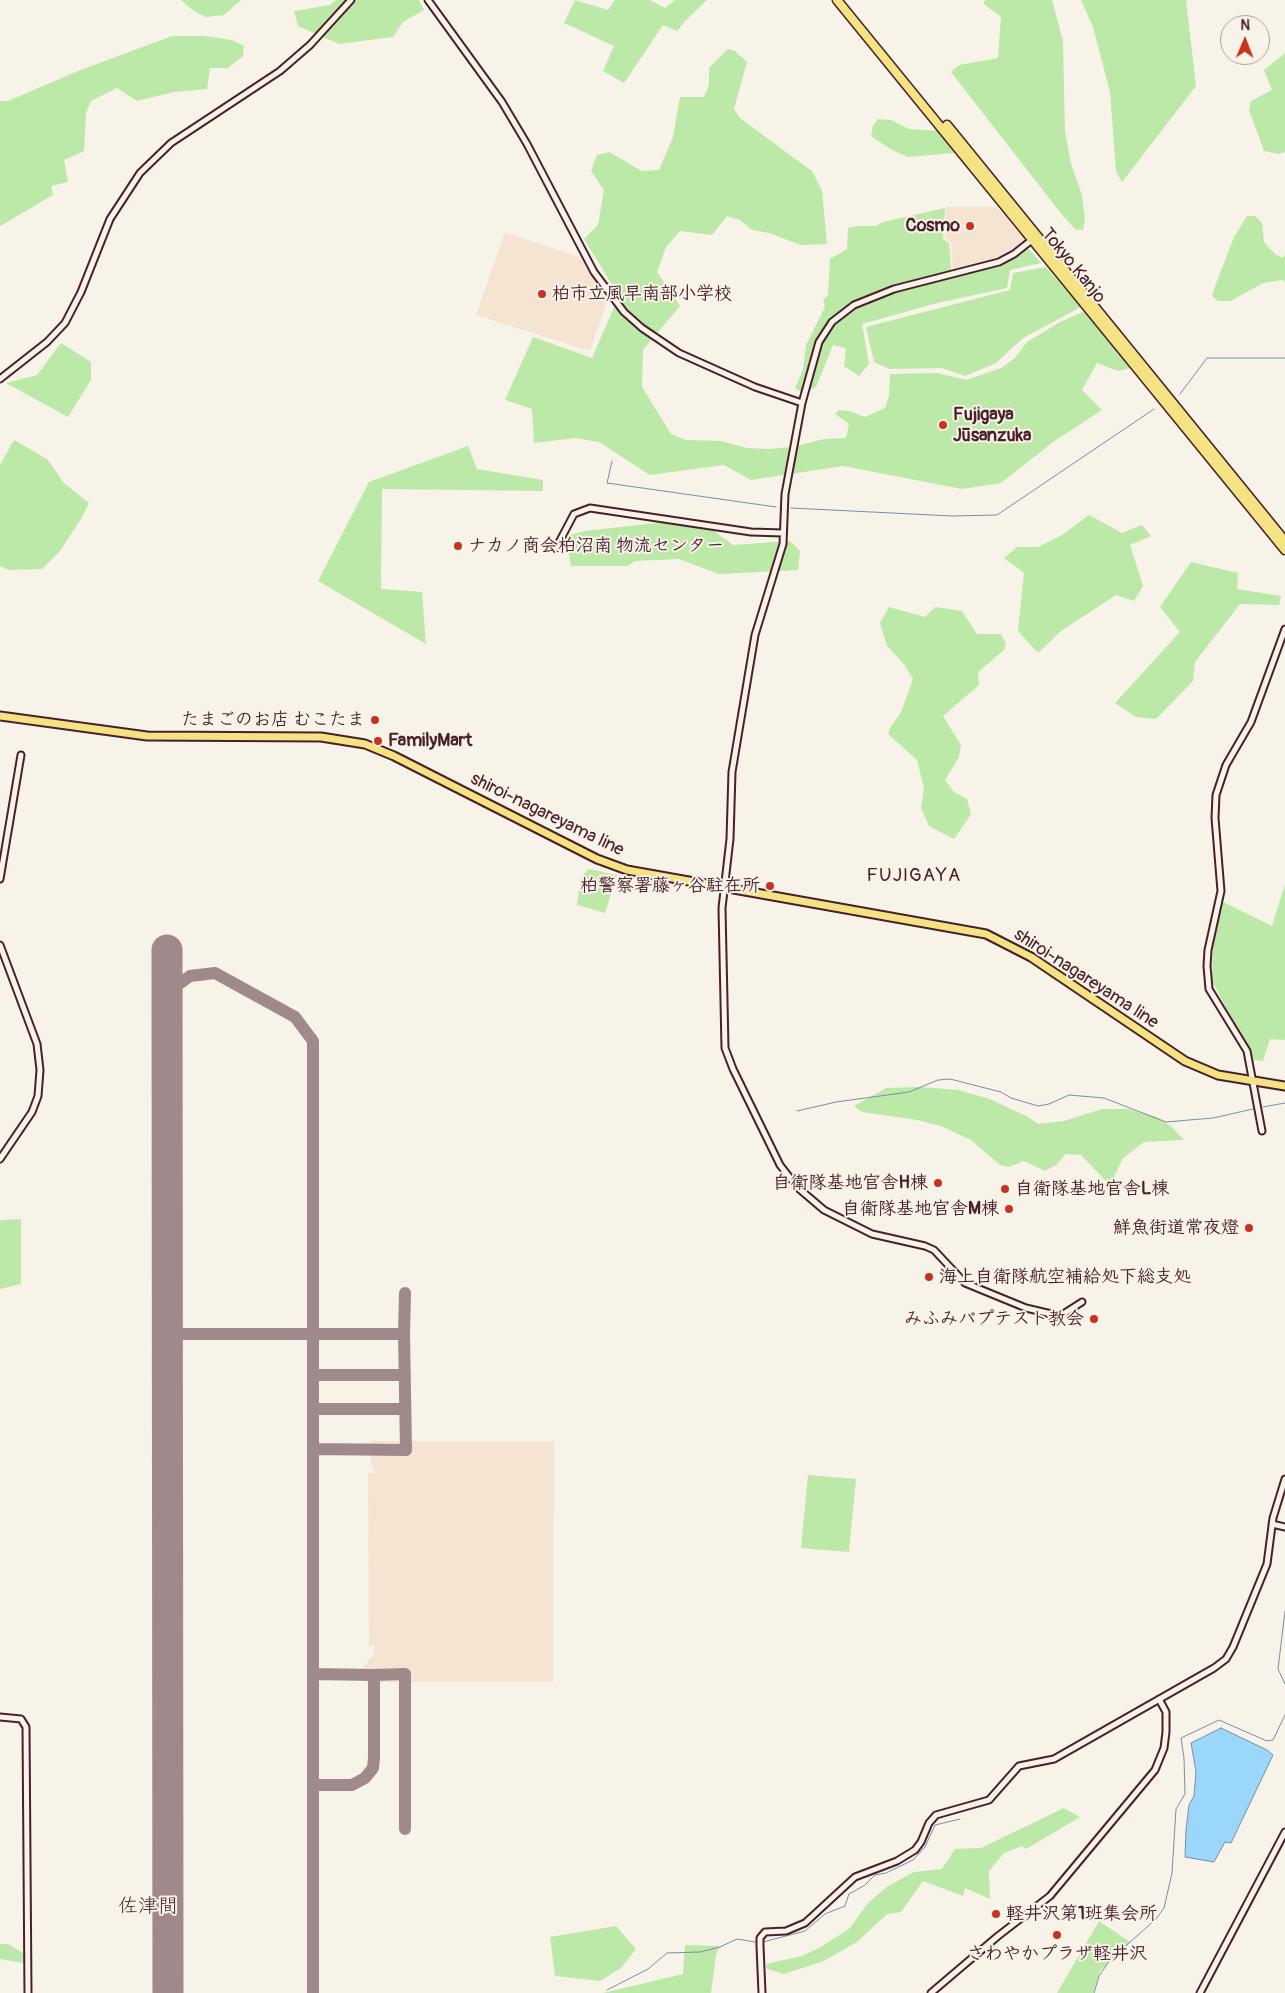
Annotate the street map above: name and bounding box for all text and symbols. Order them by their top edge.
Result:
north arrow [1220,15,1270,65]
text: N [1240,17,1250,34]
place label: Cosmo [906,215,960,237]
marker: Cosmo [964,220,976,232]
street label: Tokyo Kanjo [1036,224,1110,308]
place label: 柏市立風早南部小学校 [552,283,732,305]
marker: 柏市立風早南部小学校 [536,288,548,300]
place label: Fujigaya Jūsanzuka [953,404,1031,446]
marker: Fujigaya Jūsanzuka [937,419,949,431]
place label: ナカノ商会柏沼南 物流センター [468,535,724,557]
marker: ナカノ商会柏沼南 物流センター [452,540,464,552]
place label: たまごのお店 むこたま [181,709,365,731]
marker: たまごのお店 むこたま [369,714,381,726]
place label: FamilyMart [388,730,472,752]
marker: FamilyMart [372,735,384,747]
street label: shiroi-nagareyama line [467,768,627,862]
district label: FUJIGAYA [866,865,962,887]
place label: 柏警察署藤ヶ谷駐在所 [580,875,760,897]
marker: 柏警察署藤ヶ谷駐在所 [764,880,776,892]
street label: shiroi-nagareyama line [1010,924,1162,1034]
place label: 自衛隊基地官舎H棟 [773,1172,928,1194]
marker: 自衛隊基地官舎H棟 [932,1177,944,1189]
place label: 自衛隊基地官舎L棟 [1015,1178,1169,1200]
marker: 自衛隊基地官舎L棟 [999,1183,1011,1195]
place label: 自衛隊基地官舎M棟 [842,1198,999,1220]
marker: 自衛隊基地官舎M棟 [1003,1203,1015,1215]
place label: 鮮魚街道常夜燈 [1113,1217,1239,1239]
marker: 鮮魚街道常夜燈 [1243,1222,1255,1234]
place label: 海上自衛隊航空補給処下総支処 [939,1266,1191,1288]
marker: 海上自衛隊航空補給処下総支処 [923,1271,935,1283]
place label: みふみバプテスト教会 [904,1308,1084,1330]
marker: みふみバプテスト教会 [1088,1313,1100,1325]
district label: 佐津間 [118,1895,178,1919]
place label: 軽井沢第1班集会所 [1006,1903,1157,1925]
marker: 軽井沢第1班集会所 [990,1908,1002,1920]
marker: さわやかプラザ軽井沢 [1051,1929,1063,1941]
place label: さわやかプラザ軽井沢 [967,1943,1147,1965]

